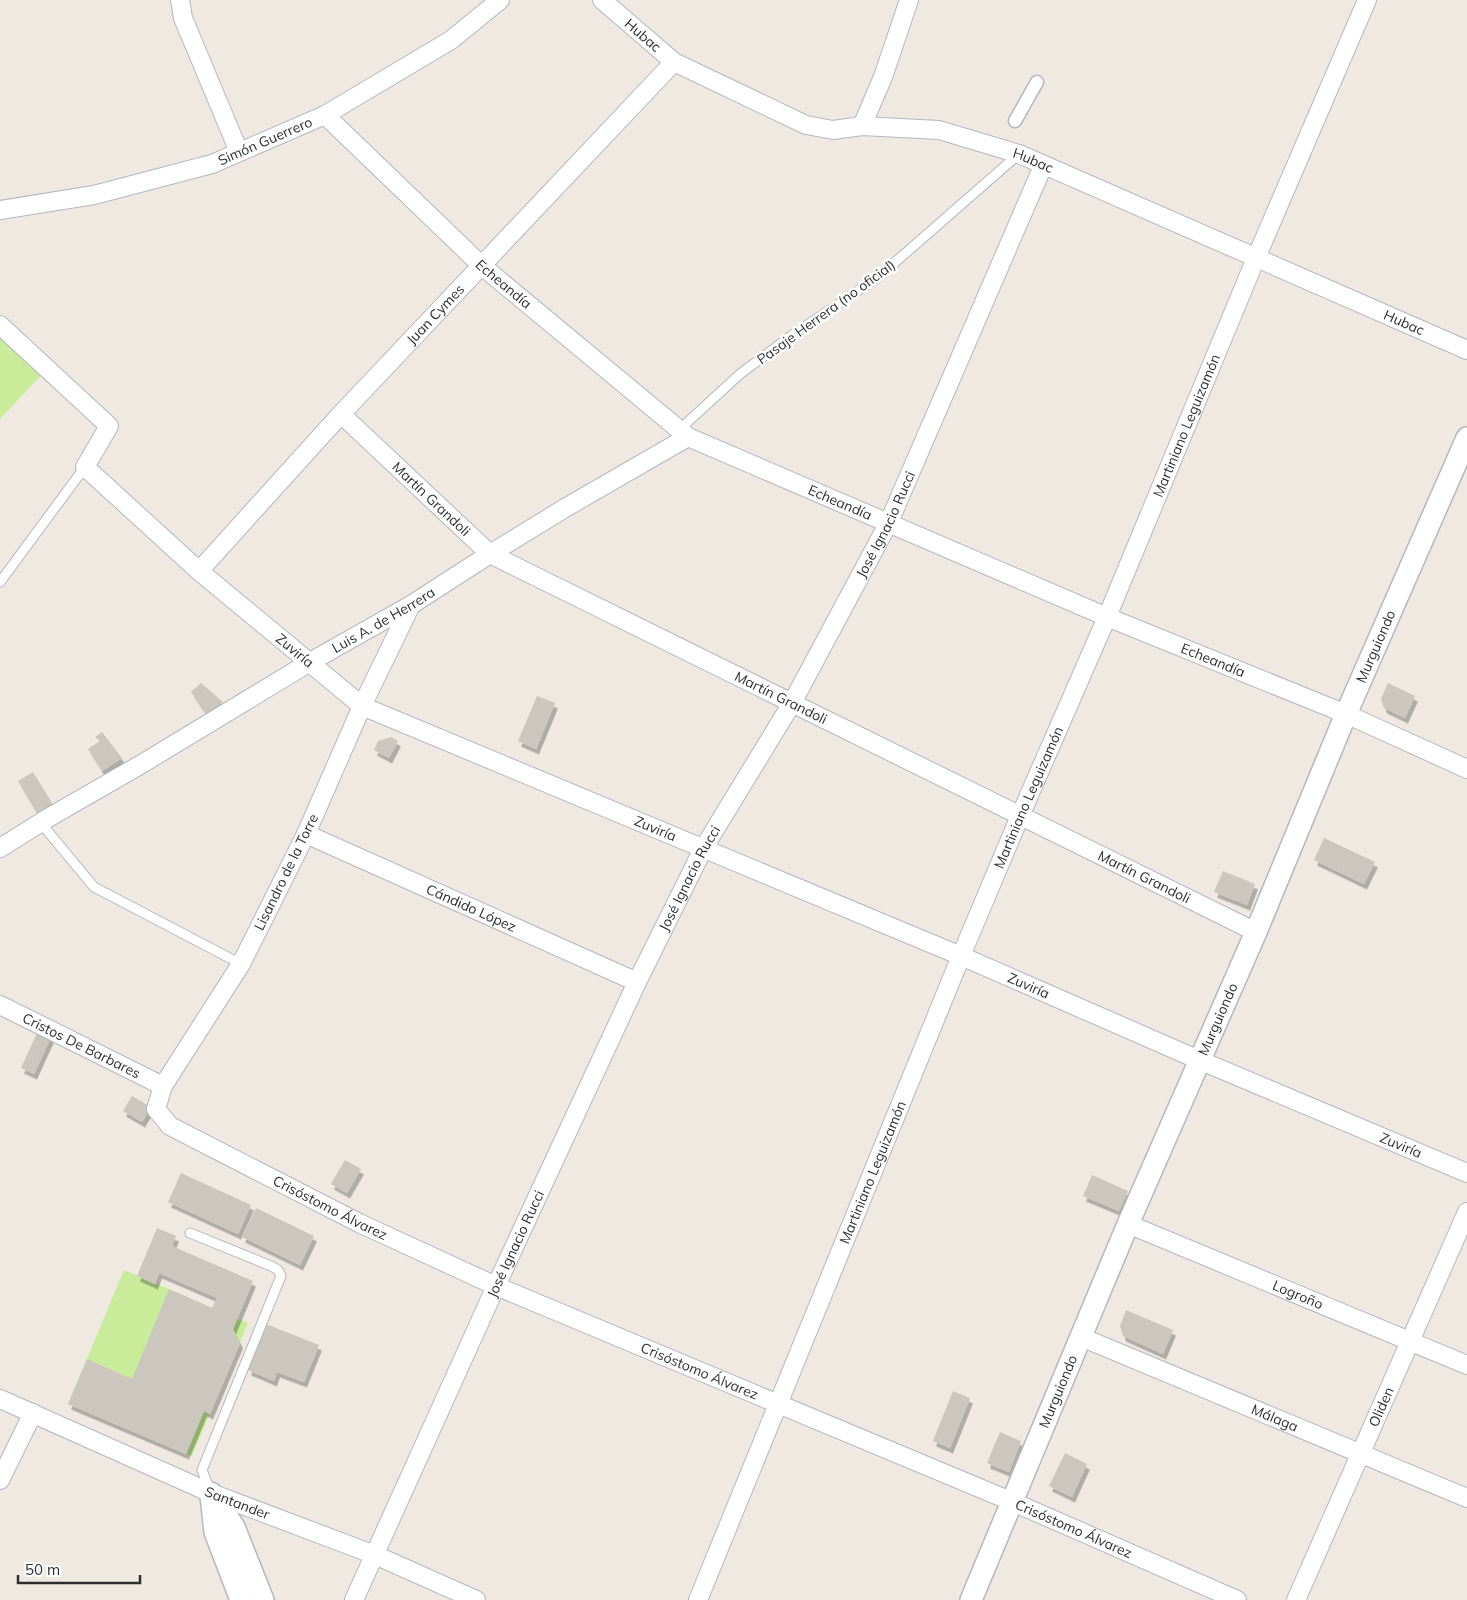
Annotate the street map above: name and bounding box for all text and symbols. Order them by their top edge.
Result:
street label: Hubac [621,15,665,56]
street label: Simón Guerrero [215,113,315,169]
street label: Hubac [1011,144,1056,177]
street label: Echeandía [472,256,535,313]
street label: Pasaje Herrera (no oficial) [753,256,899,368]
street label: Juan Cymes [403,280,468,348]
street label: Hubac [1381,306,1427,339]
street label: Martiniano Leguizamón [1149,351,1224,500]
street label: Martín Grandoli [388,458,474,540]
street label: José Ignacio Rucci [852,468,919,581]
street label: Echeandía [805,481,875,524]
street label: Luis A. de Herrera [329,583,438,657]
street label: Murguiondo [1352,607,1399,685]
street label: Zuviría [272,630,318,671]
street label: Echeandía [1178,639,1248,681]
street label: Martín Grandoli [732,667,830,728]
street label: Martiniano Leguizamón [990,723,1067,871]
street label: Lisandro de la Torre [250,811,322,933]
street label: Zuviría [632,812,679,845]
street label: José Ignacio Rucci [655,822,724,934]
street label: Martín Grandoli [1095,846,1193,907]
street label: Cándido López [423,880,519,936]
street label: Zuviría [1005,969,1052,1003]
street label: Murguiondo [1194,980,1242,1058]
street label: Cristos De Barbares [19,1009,144,1082]
street label: Martiniano Leguizamón [835,1098,910,1247]
street label: Zuviría [1377,1128,1425,1162]
street label: Crisóstomo Álvarez [270,1171,390,1244]
street label: José Ignacio Rucci [483,1187,548,1300]
street label: Logroño [1270,1276,1326,1313]
street label: Crisóstomo Álvarez [638,1338,761,1404]
street label: Murguiondo [1035,1352,1081,1431]
street label: Oliden [1364,1384,1398,1430]
street label: Málaga [1249,1400,1301,1436]
street label: Santander [202,1482,273,1524]
street label: Crisóstomo Álvarez [1012,1495,1135,1562]
scale bar [18,1552,140,1584]
text: 50 m [25,1560,60,1579]

